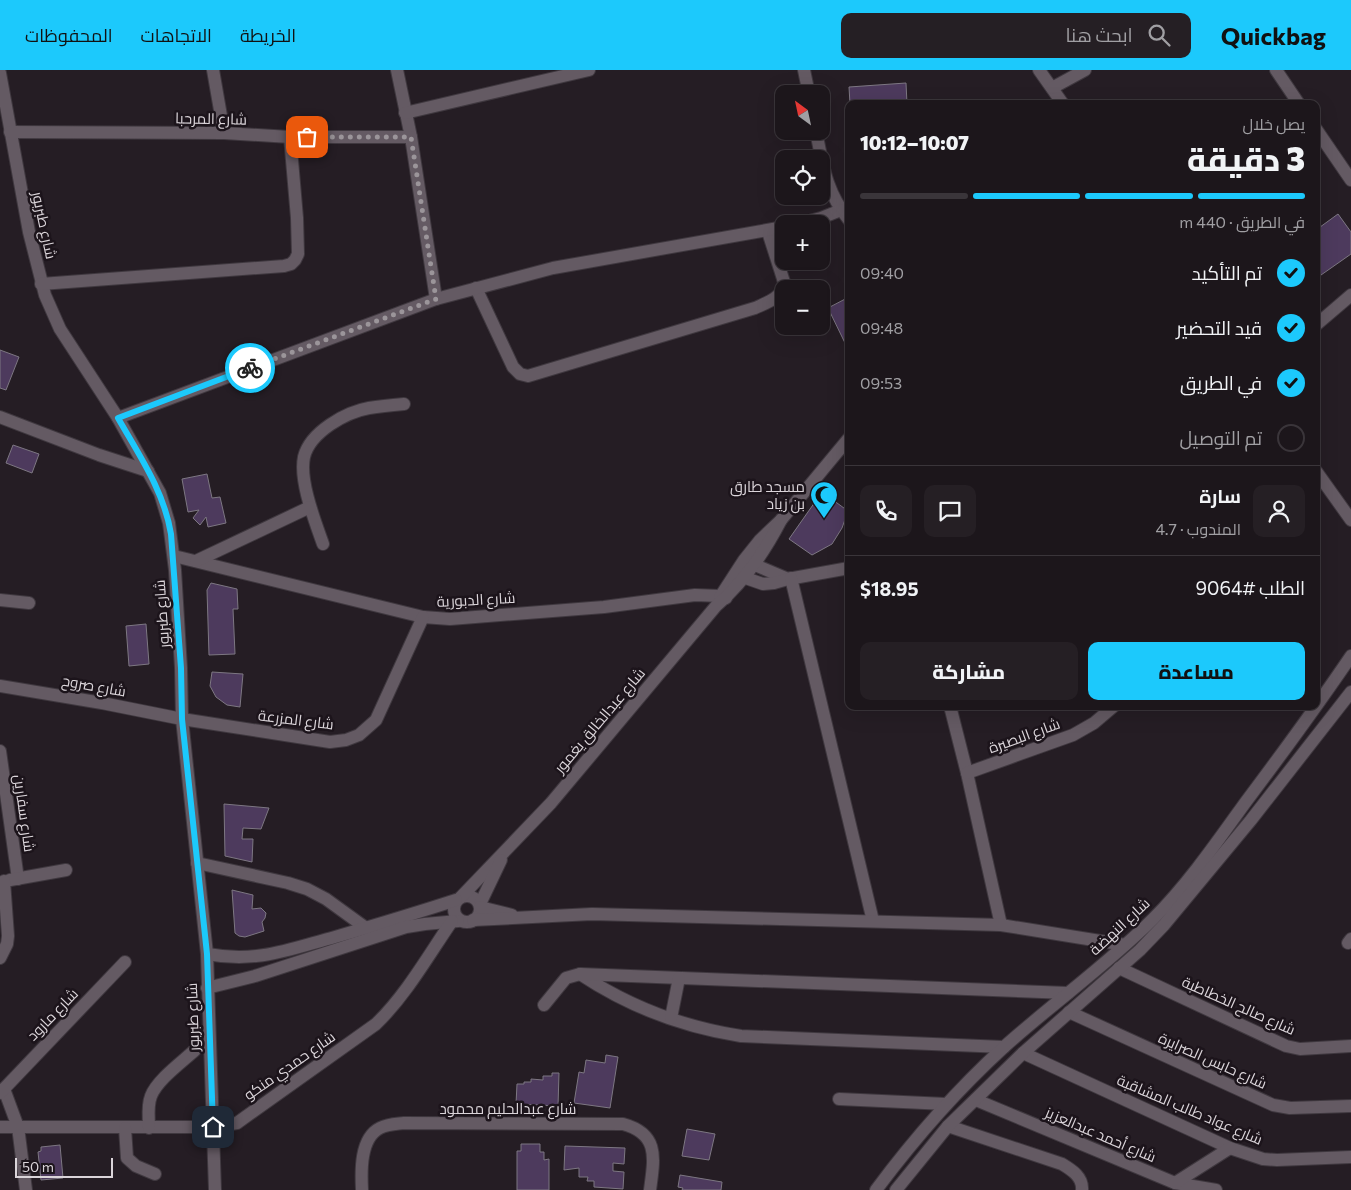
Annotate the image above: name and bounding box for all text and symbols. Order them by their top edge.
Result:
search box [841,13,1191,58]
icon: search [1145,21,1173,49]
text: Quickbag [1221,21,1326,50]
text: ابحث هنا [1066,23,1133,46]
text: المحفوظات [25,24,113,46]
text: الاتجاهات [141,24,212,46]
text: الخريطة [240,24,296,46]
north arrow [775,85,830,140]
map controls [775,85,830,335]
street label: شارع المرحبا [175,108,247,131]
text: يصل خلال [1243,114,1305,133]
pin [286,116,328,158]
icon: bag [293,123,321,151]
text: 10:07–10:12 [860,131,969,154]
text: 3 دقيقة [1187,138,1305,178]
button: locate [775,150,830,205]
street label: شارع طبربور [26,189,61,261]
text: في الطريق · 440 m [1179,212,1305,231]
button: + [775,215,830,270]
icon: check [1277,259,1305,287]
text: تم التأكيد [1192,261,1262,284]
text: 09:40 [860,263,904,282]
button: − [775,280,830,335]
icon: check [1277,314,1305,342]
text: قيد التحضير [1176,316,1262,339]
text: 09:48 [860,318,903,337]
courier [225,343,275,393]
icon: bike [236,354,264,382]
icon: check [1277,369,1305,397]
text: في الطريق [1180,371,1262,394]
text: 09:53 [860,373,902,392]
text: تم التوصيل [1179,426,1262,449]
place label: مسجد طارق بن زياد [730,477,805,514]
mosque icon: مسجد طارق بن زياد [809,480,839,519]
text: سارة [1199,484,1241,507]
button: phone [860,485,912,537]
button: chat [924,485,976,537]
button: person [1253,485,1305,537]
text: المندوب · 4.7 [1155,519,1241,538]
text: الطلب #9064 [1196,576,1305,599]
text: $18.95 [860,577,919,600]
street label: شارع طبربور [150,579,175,650]
street label: شارع الدبورية [436,588,516,613]
button: مشاركة [860,642,1078,700]
button: مساعدة [1088,642,1305,700]
street label: شارع عبدالخالق يغمور [549,664,650,779]
street label: شارع صروح [60,670,128,702]
street label: شارع المزرعة [257,705,335,736]
street label: شارع البصيرة [986,714,1063,759]
street label: شارع سفارين [8,773,39,853]
street label: شارع النهضة [1085,894,1155,961]
street label: شارع صالح الخطاطبة [1178,972,1298,1041]
street label: شارع طبربور [182,982,205,1053]
street label: شارع مارود [23,984,83,1046]
street label: شارع حمدي منكو [240,1027,340,1106]
street label: شارع حابس الصرايرة [1155,1028,1270,1095]
street label: شارع عواد طالب المشاقبة [1113,1070,1265,1151]
street label: شارع عبدالحليم محمود [440,1099,576,1120]
street label: شارع أحمد عبدالعزيز [1041,1102,1159,1168]
pin [192,1106,234,1148]
icon: home [199,1113,227,1141]
scale bar [15,1155,112,1178]
text: 50 m [22,1158,54,1175]

